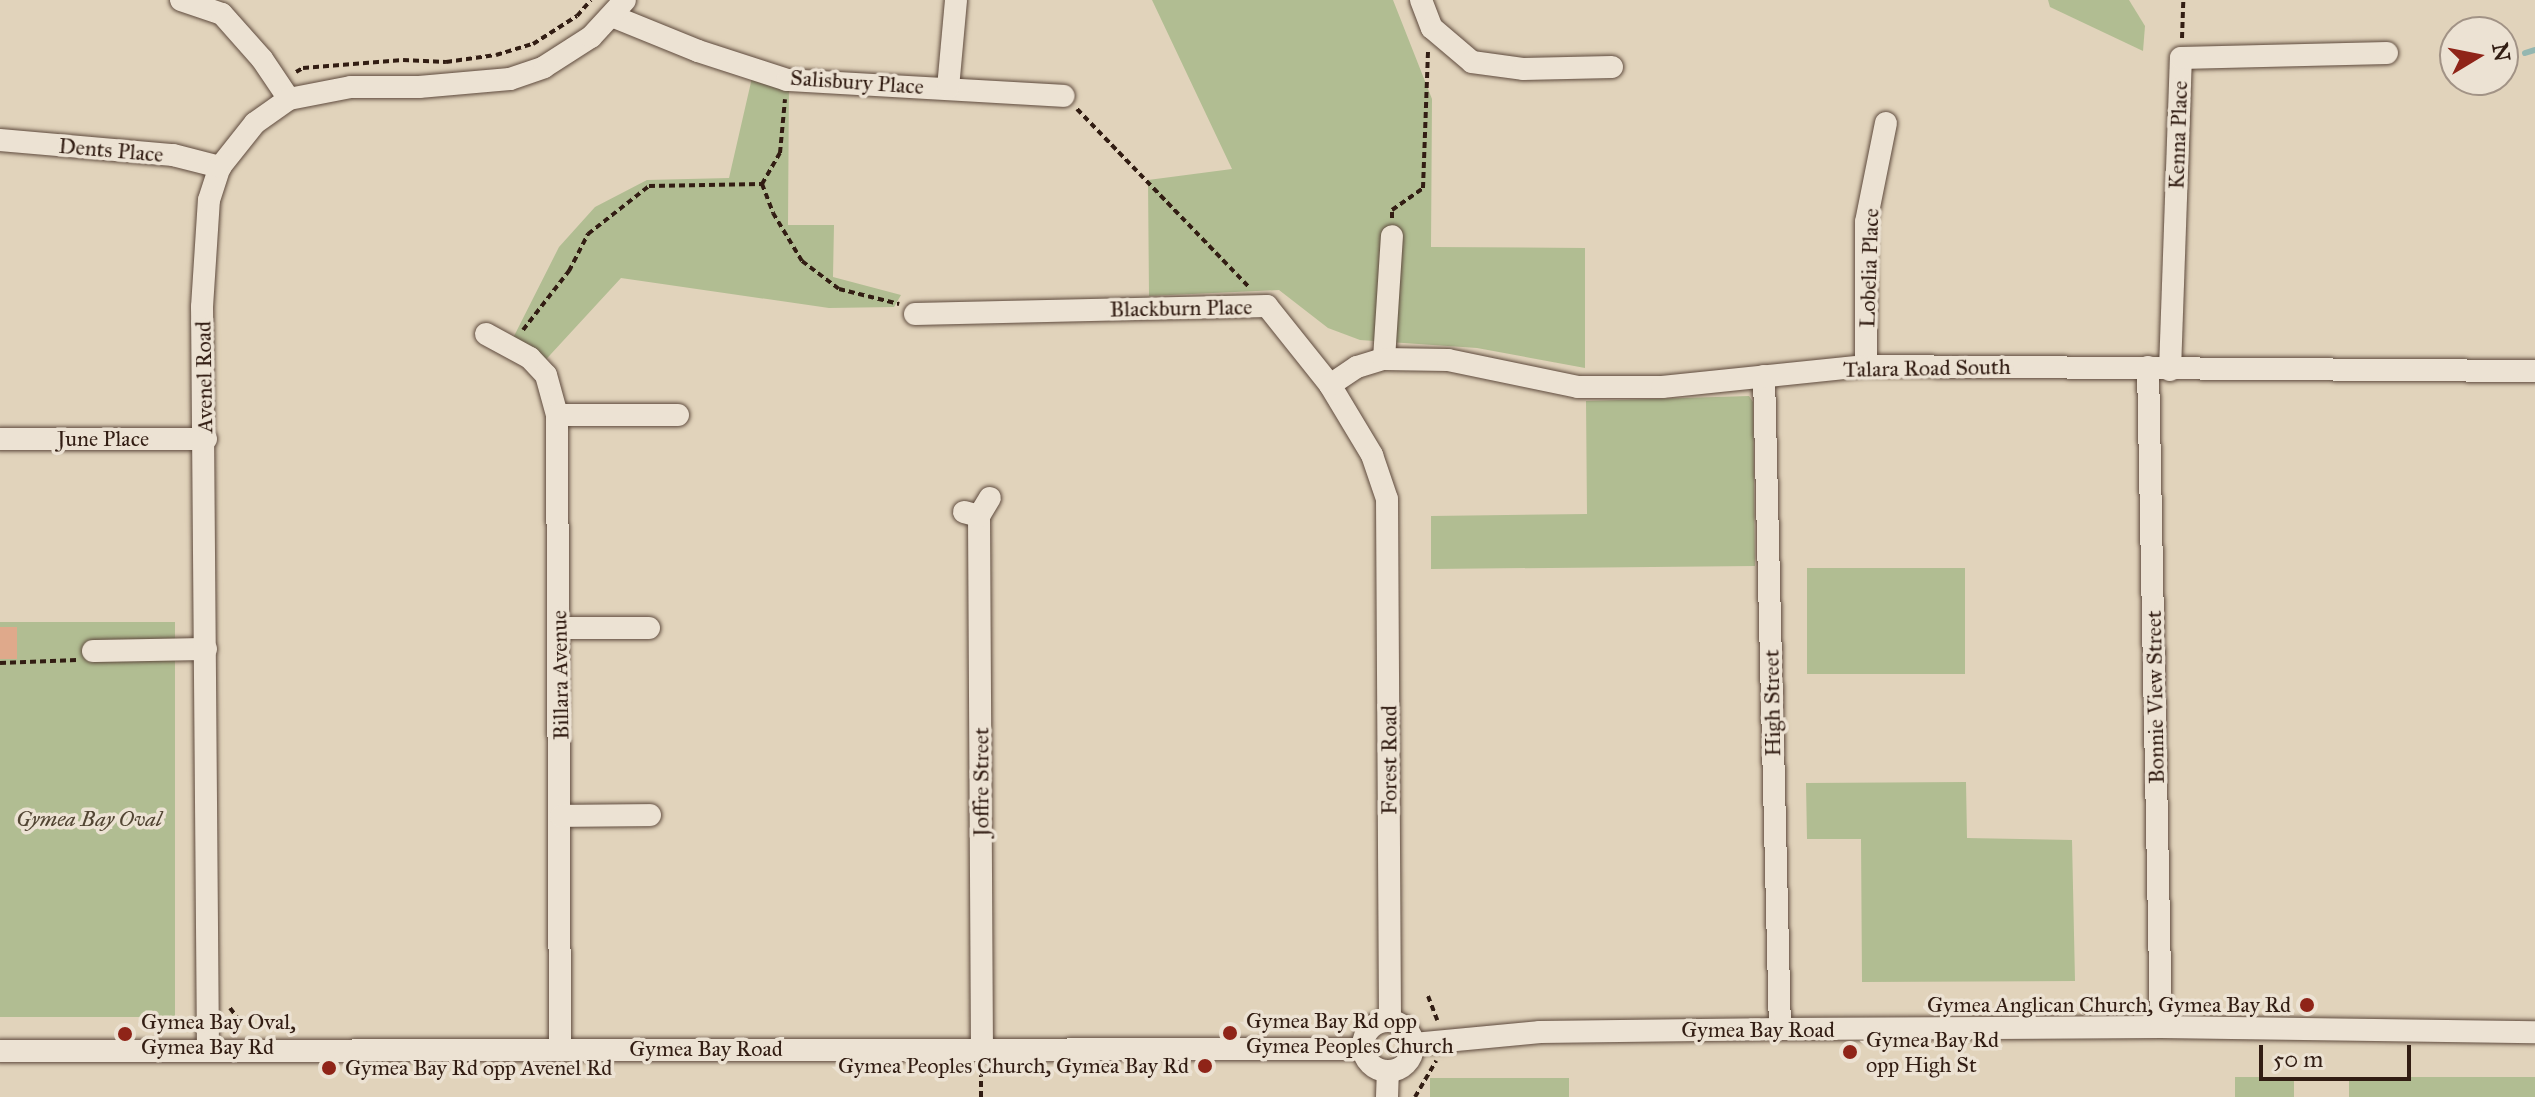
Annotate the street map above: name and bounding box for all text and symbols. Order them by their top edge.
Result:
north arrow [2439,16,2519,96]
text: N [2486,41,2516,64]
street label: Salisbury Place [789,64,925,100]
street label: Kenna Place [2163,80,2193,190]
street label: Dents Place [57,132,165,168]
street label: Lobelia Place [1854,208,1884,328]
street label: Blackburn Place [1109,294,1253,322]
street label: Avenel Road [190,321,218,433]
street label: Talara Road South [1843,353,2011,383]
street label: June Place [57,426,149,452]
street label: Billara Avenue [546,610,574,740]
street label: Bonnie View Street [2140,610,2170,784]
street label: High Street [1758,649,1786,757]
street label: Forest Road [1376,705,1402,815]
street label: Joffre Street [968,727,994,837]
park label: Gymea Bay Oval [16,806,162,832]
place label: Gymea Anglican Church, Gymea Bay Rd [1927,992,2291,1018]
marker: Gymea Anglican Church, Gymea Bay Rd [2298,996,2316,1014]
place label: Gymea Bay Rd opp Gymea Peoples Church [1246,1007,1454,1058]
place label: Gymea Bay Oval, Gymea Bay Rd [141,1008,296,1060]
street label: Gymea Bay Road [1681,1017,1835,1043]
marker: Gymea Bay Rd opp Gymea Peoples Church [1221,1024,1239,1042]
marker: Gymea Bay Oval, Gymea Bay Rd [116,1025,134,1043]
place label: Gymea Bay Rd opp High St [1866,1026,1999,1078]
scale bar [2263,1029,2415,1079]
street label: Gymea Bay Road [629,1036,783,1062]
marker: Gymea Bay Rd opp High St [1841,1043,1859,1061]
text: 50 m [2273,1044,2323,1074]
place label: Gymea Peoples Church, Gymea Bay Rd [838,1053,1189,1079]
place label: Gymea Bay Rd opp Avenel Rd [345,1055,612,1081]
marker: Gymea Peoples Church, Gymea Bay Rd [1196,1057,1214,1075]
marker: Gymea Bay Rd opp Avenel Rd [320,1059,338,1077]

